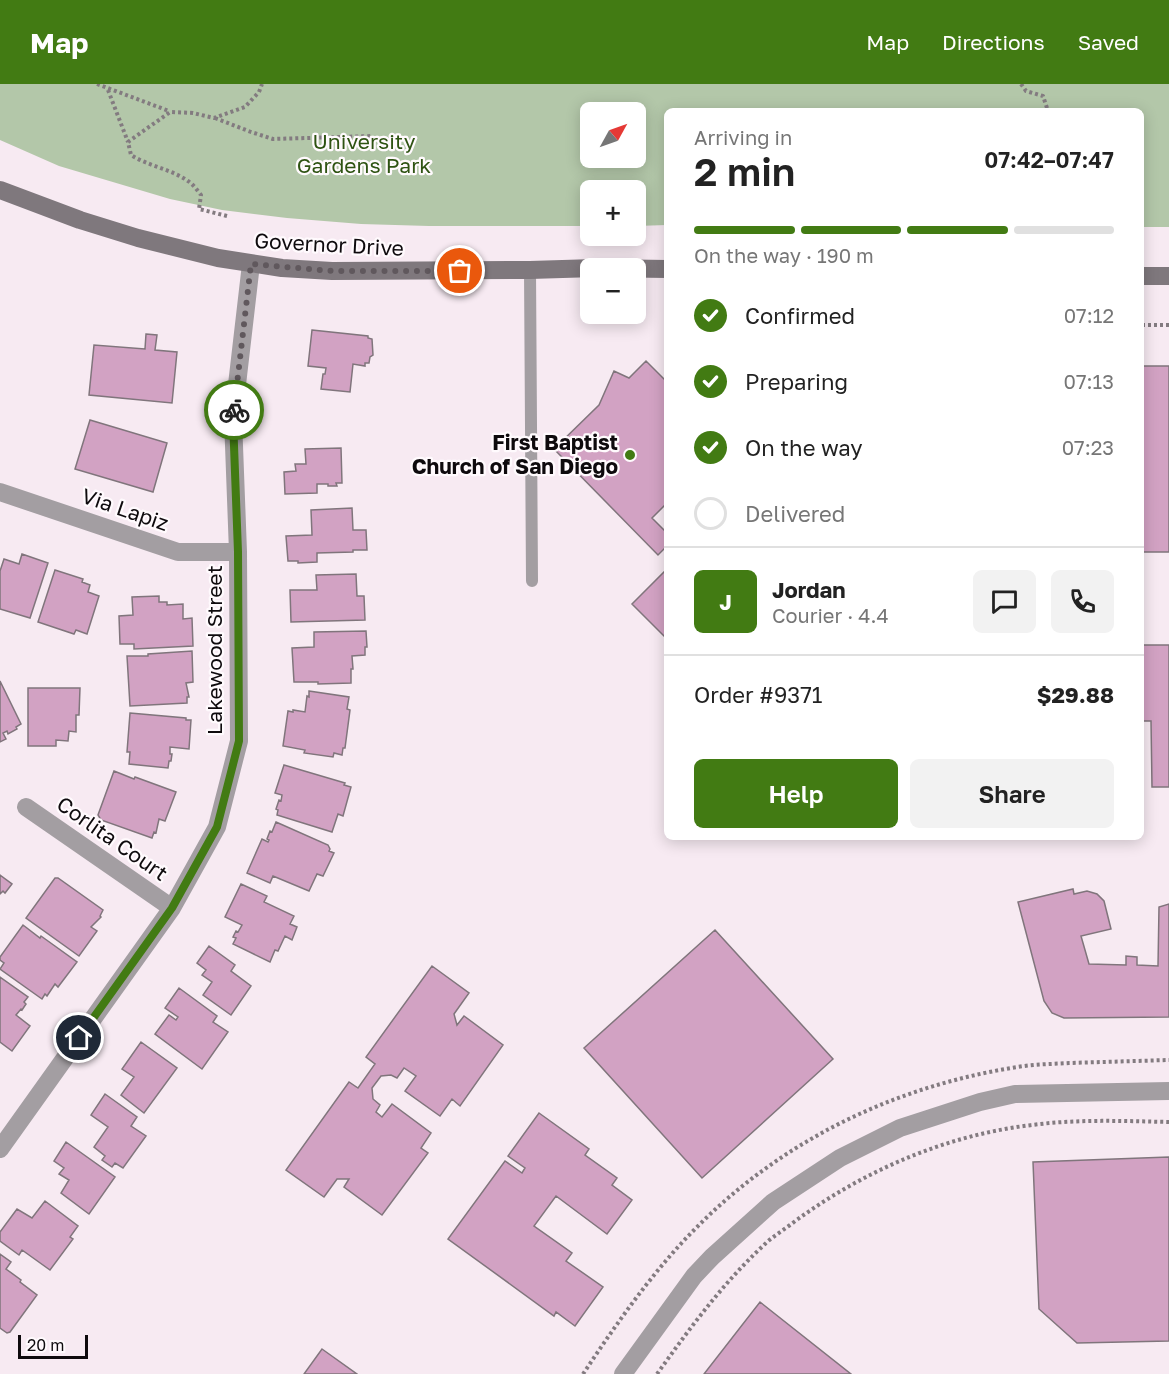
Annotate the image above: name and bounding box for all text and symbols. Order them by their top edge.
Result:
text: Map [30,26,88,59]
text: Map [866,29,909,55]
text: Directions [942,29,1045,55]
text: Saved [1078,29,1139,55]
north arrow [580,102,646,168]
map controls [580,102,646,324]
text: Arriving in [694,125,792,149]
park label: University Gardens Park [297,128,431,178]
text: 07:42–07:47 [984,146,1114,173]
text: 2 min [694,148,795,195]
button: + [580,180,646,246]
street label: Governor Drive [254,227,404,261]
text: On the way · 190 m [694,243,874,267]
pin [434,245,485,296]
icon: bag [443,254,476,287]
button: − [580,258,646,324]
icon: check [694,299,727,332]
text: Confirmed [745,302,855,329]
text: 07:12 [1064,303,1114,327]
icon: check [694,365,727,398]
text: Preparing [745,368,848,395]
text: 07:13 [1064,369,1114,393]
courier [204,380,264,440]
icon: bike [218,394,251,427]
place label: First Baptist Church of San Diego [412,429,618,479]
icon: check [694,431,727,464]
text: On the way [745,434,863,461]
text: 07:23 [1062,435,1114,459]
marker: First Baptist Church of San Diego [623,448,637,462]
street label: Via Lapiz [78,482,172,536]
text: Delivered [745,500,845,527]
street label: Lakewood Street [201,565,227,735]
button: chat [973,570,1036,633]
button: phone [1051,570,1114,633]
text: Jordan [772,576,846,603]
text: J [719,588,732,615]
text: Courier · 4.4 [772,603,889,627]
text: Order #9371 [694,681,822,708]
text: $29.88 [1037,681,1114,708]
button: Help [694,759,898,828]
button: Share [910,759,1114,828]
street label: Corlita Court [52,790,173,886]
pin [53,1012,104,1063]
icon: home [62,1021,95,1054]
scale bar [18,1332,88,1360]
text: 20 m [27,1335,64,1355]

